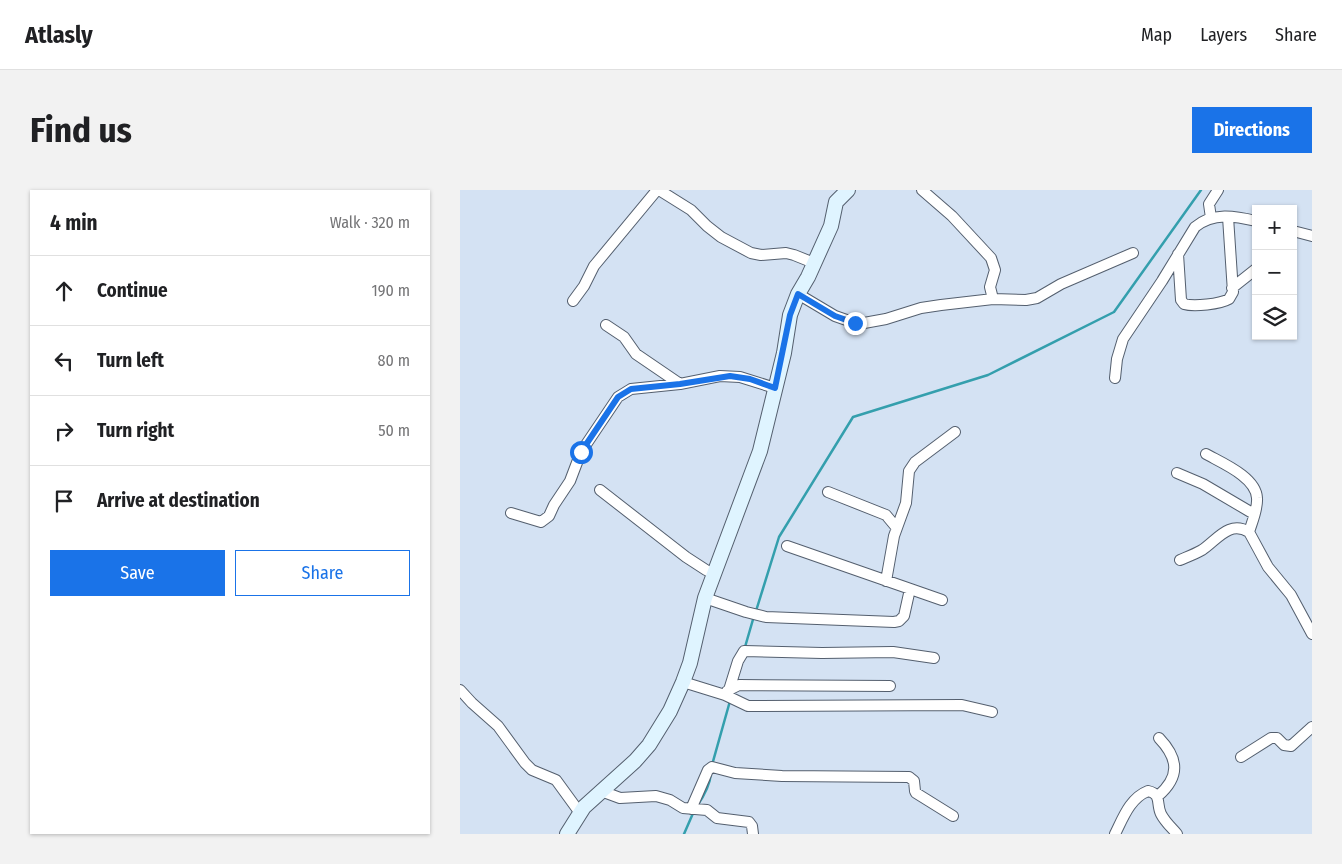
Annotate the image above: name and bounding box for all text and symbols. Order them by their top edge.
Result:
text: Atlasly [25,21,93,49]
text: Map [1141,24,1172,46]
text: Layers [1200,24,1247,46]
text: Share [1275,24,1317,46]
button: Directions [1192,107,1312,153]
text: Find us [30,109,132,151]
map controls [1252,205,1297,340]
button: + [1252,205,1297,250]
text: 4 min [50,210,98,236]
text: Walk · 320 m [330,213,410,232]
button: − [1252,250,1297,295]
icon: ahead [50,277,78,305]
text: Continue [97,279,168,302]
text: 190 m [372,281,410,300]
button: layers [1252,295,1297,340]
route end [844,312,867,335]
icon: left [50,347,78,375]
text: Turn left [97,349,164,372]
text: 80 m [378,351,410,370]
icon: right [50,417,78,445]
text: Turn right [97,419,174,442]
text: 50 m [378,421,410,440]
route start [570,441,593,464]
icon: arrive [50,487,78,515]
text: Arrive at destination [97,489,260,512]
button: Save [50,550,225,596]
button: Share [235,550,410,596]

